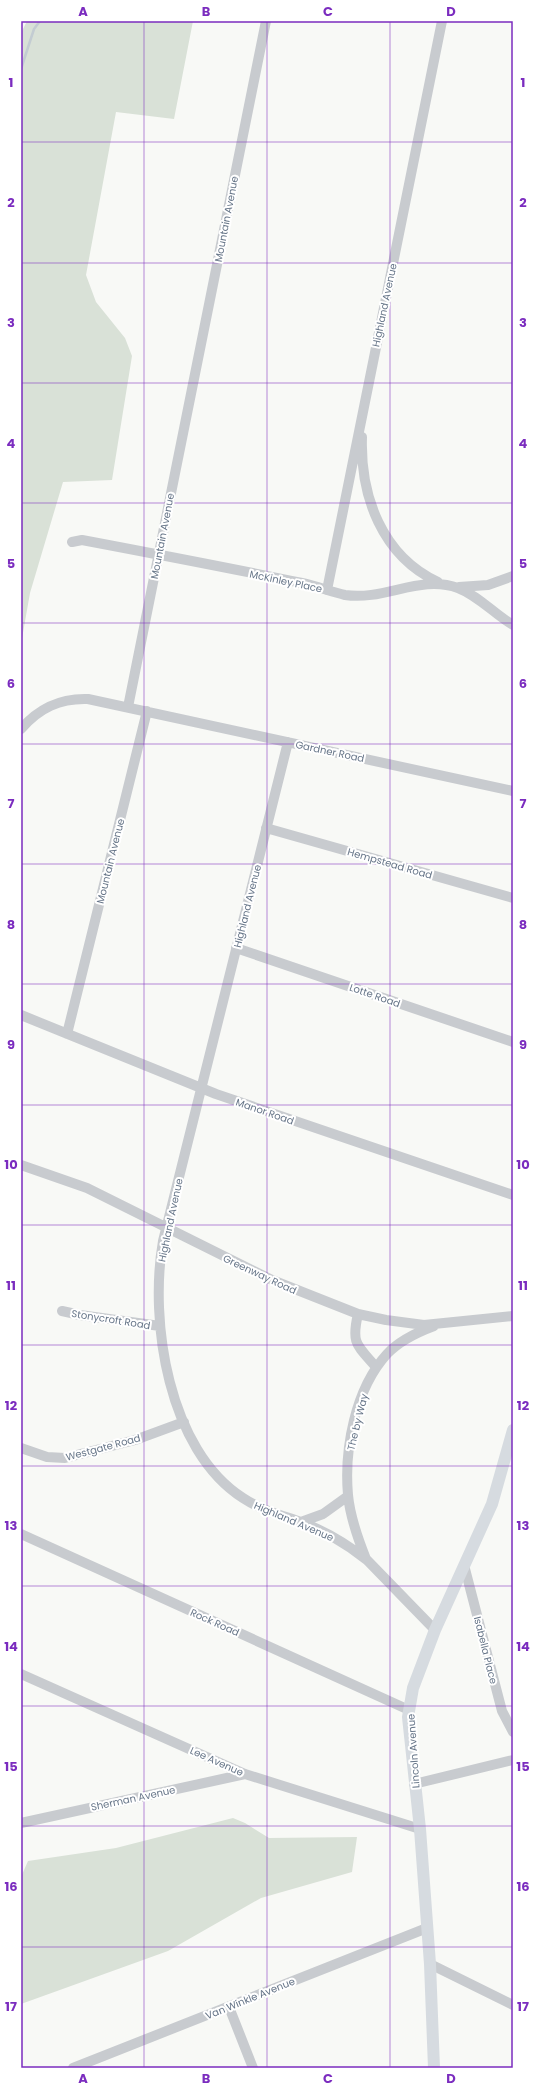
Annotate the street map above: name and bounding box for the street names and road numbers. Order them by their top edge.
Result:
street label: Mountain Avenue [211,175,242,263]
street label: Highland Avenue [368,262,401,348]
street label: Mountain Avenue [147,492,178,580]
street label: McKinley Place [248,566,324,596]
street label: Gardner Road [294,737,366,766]
street label: Mountain Avenue [93,817,128,905]
street label: Hempstead Road [346,844,434,883]
street label: Highland Avenue [230,863,265,949]
street label: Lotte Road [347,980,402,1011]
street label: Manor Road [234,1095,296,1128]
street label: Highland Avenue [154,1177,187,1263]
street label: Greenway Road [221,1251,299,1298]
street label: Stonycroft Road [70,1306,151,1333]
street label: The by Way [343,1392,372,1452]
street label: Westgate Road [64,1430,142,1465]
street label: Highland Avenue [252,1498,336,1545]
street label: Rock Road [188,1605,242,1640]
street label: Isabella Place [470,1615,501,1685]
street label: Lincoln Avenue [403,1713,424,1789]
street label: Lee Avenue [188,1743,246,1780]
street label: Sherman Avenue [90,1782,177,1815]
street label: Van Winkle Avenue [203,1974,297,2023]

